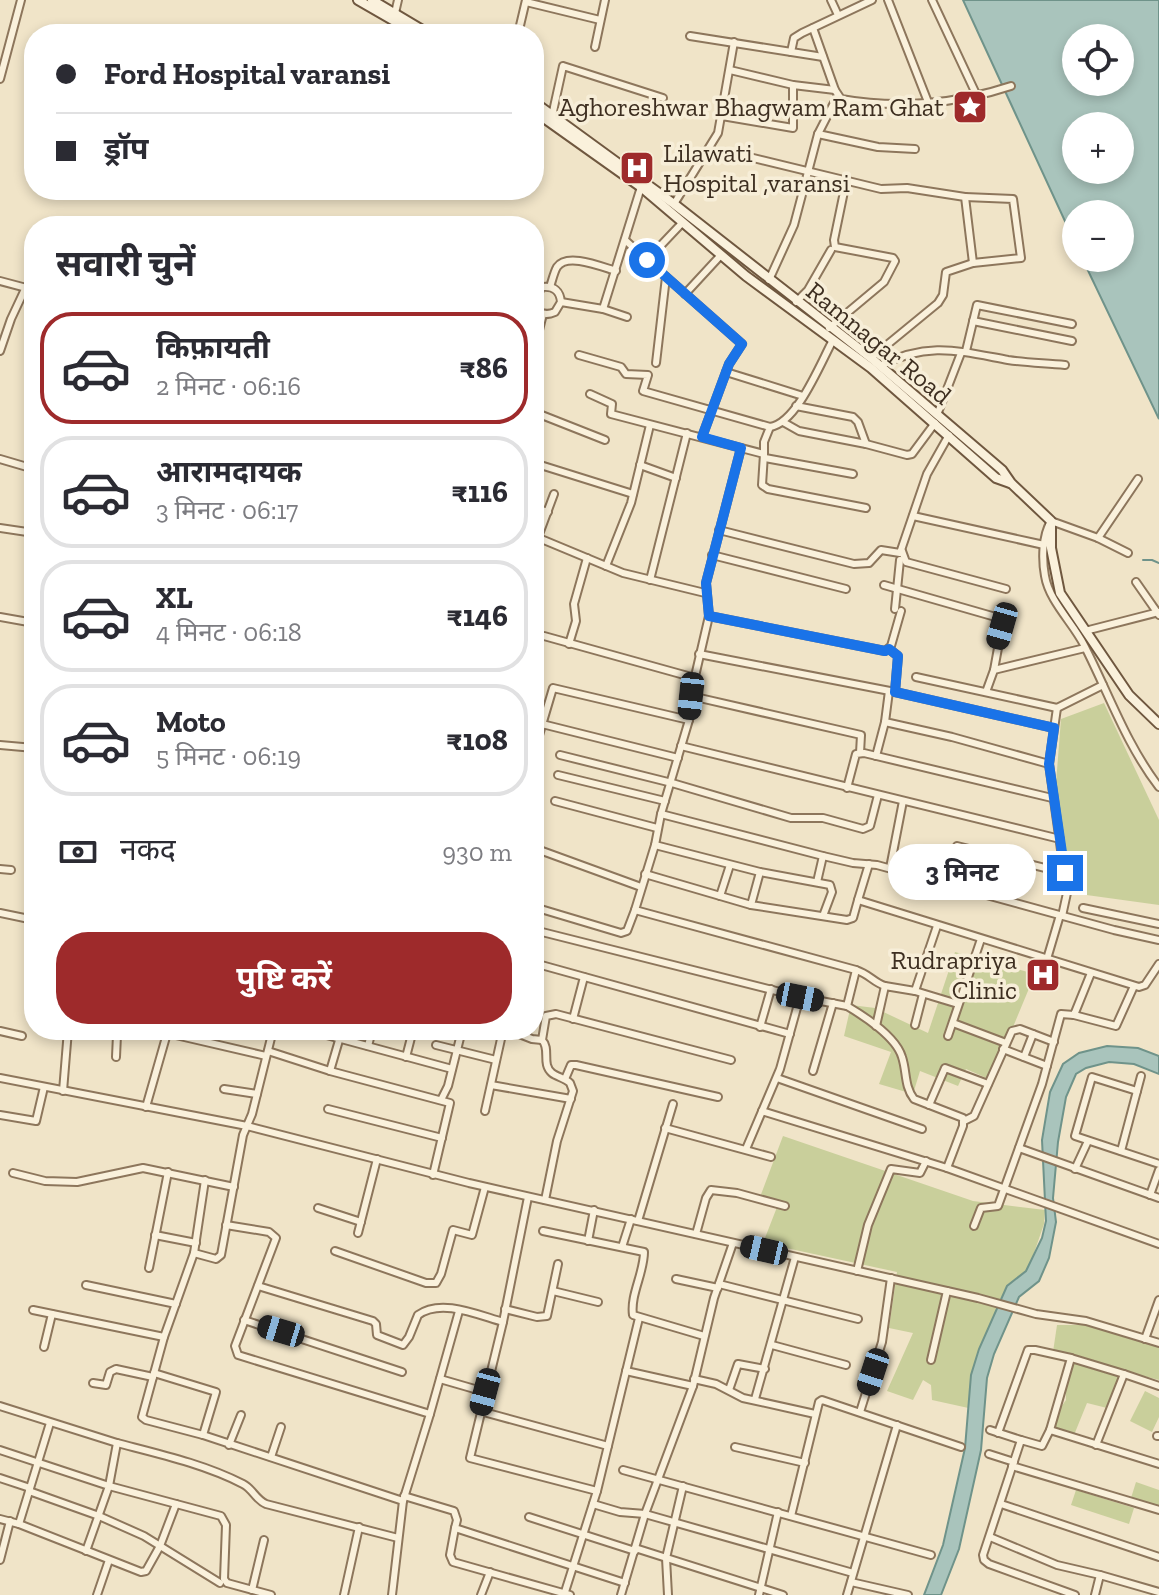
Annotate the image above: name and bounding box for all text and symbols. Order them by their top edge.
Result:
map controls [1062,24,1134,272]
button: locate [1062,24,1134,96]
text: Ford Hospital varansi [104,56,390,92]
place icon: Aghoreshwar Bhagwam Ram Ghat [951,88,989,126]
place label: Aghoreshwar Bhagwam Ram Ghat [558,91,944,123]
button: + [1062,112,1134,184]
text: ड्रॉप [104,131,148,167]
place label: Lilawati Hospital ,varansi [663,137,850,199]
hospital icon: Lilawati Hospital ,varansi [618,149,656,187]
button: − [1062,200,1134,272]
text: सवारी चुनें [56,242,195,285]
route start [629,242,665,278]
street label: Ramnagar Road [800,275,958,411]
text: किफ़ायती [156,330,270,366]
icon: car [60,332,132,404]
text: ₹86 [460,350,508,386]
text: 2 मिनट · 06:16 [156,370,301,402]
text: आरामदायक [156,454,302,490]
icon: car [60,456,132,528]
text: ₹116 [452,474,508,510]
text: 3 मिनट · 06:17 [156,494,298,526]
icon: car [60,580,132,652]
text: XL [156,580,193,616]
text: ₹146 [447,598,508,634]
car [984,600,1020,652]
text: 4 मिनट · 06:18 [156,616,302,648]
car [677,671,705,721]
icon: car [60,704,132,776]
text: Moto [156,704,226,740]
text: ₹108 [446,722,508,758]
text: 5 मिनट · 06:19 [156,740,301,772]
icon: cash [56,830,100,874]
text: नकद [120,832,176,868]
text: 930 m [442,836,512,868]
callout: 3 मिनट [889,845,1037,901]
route end [1047,855,1083,891]
text: 3 मिनट [925,856,999,888]
button: पुष्टि करें [56,932,512,1024]
place label: Rudrapriya Clinic [891,944,1017,1006]
hospital icon: Rudrapriya Clinic [1024,956,1062,994]
car [774,981,826,1013]
car [738,1233,790,1267]
car [255,1313,307,1349]
car [854,1345,892,1399]
car [467,1366,503,1418]

